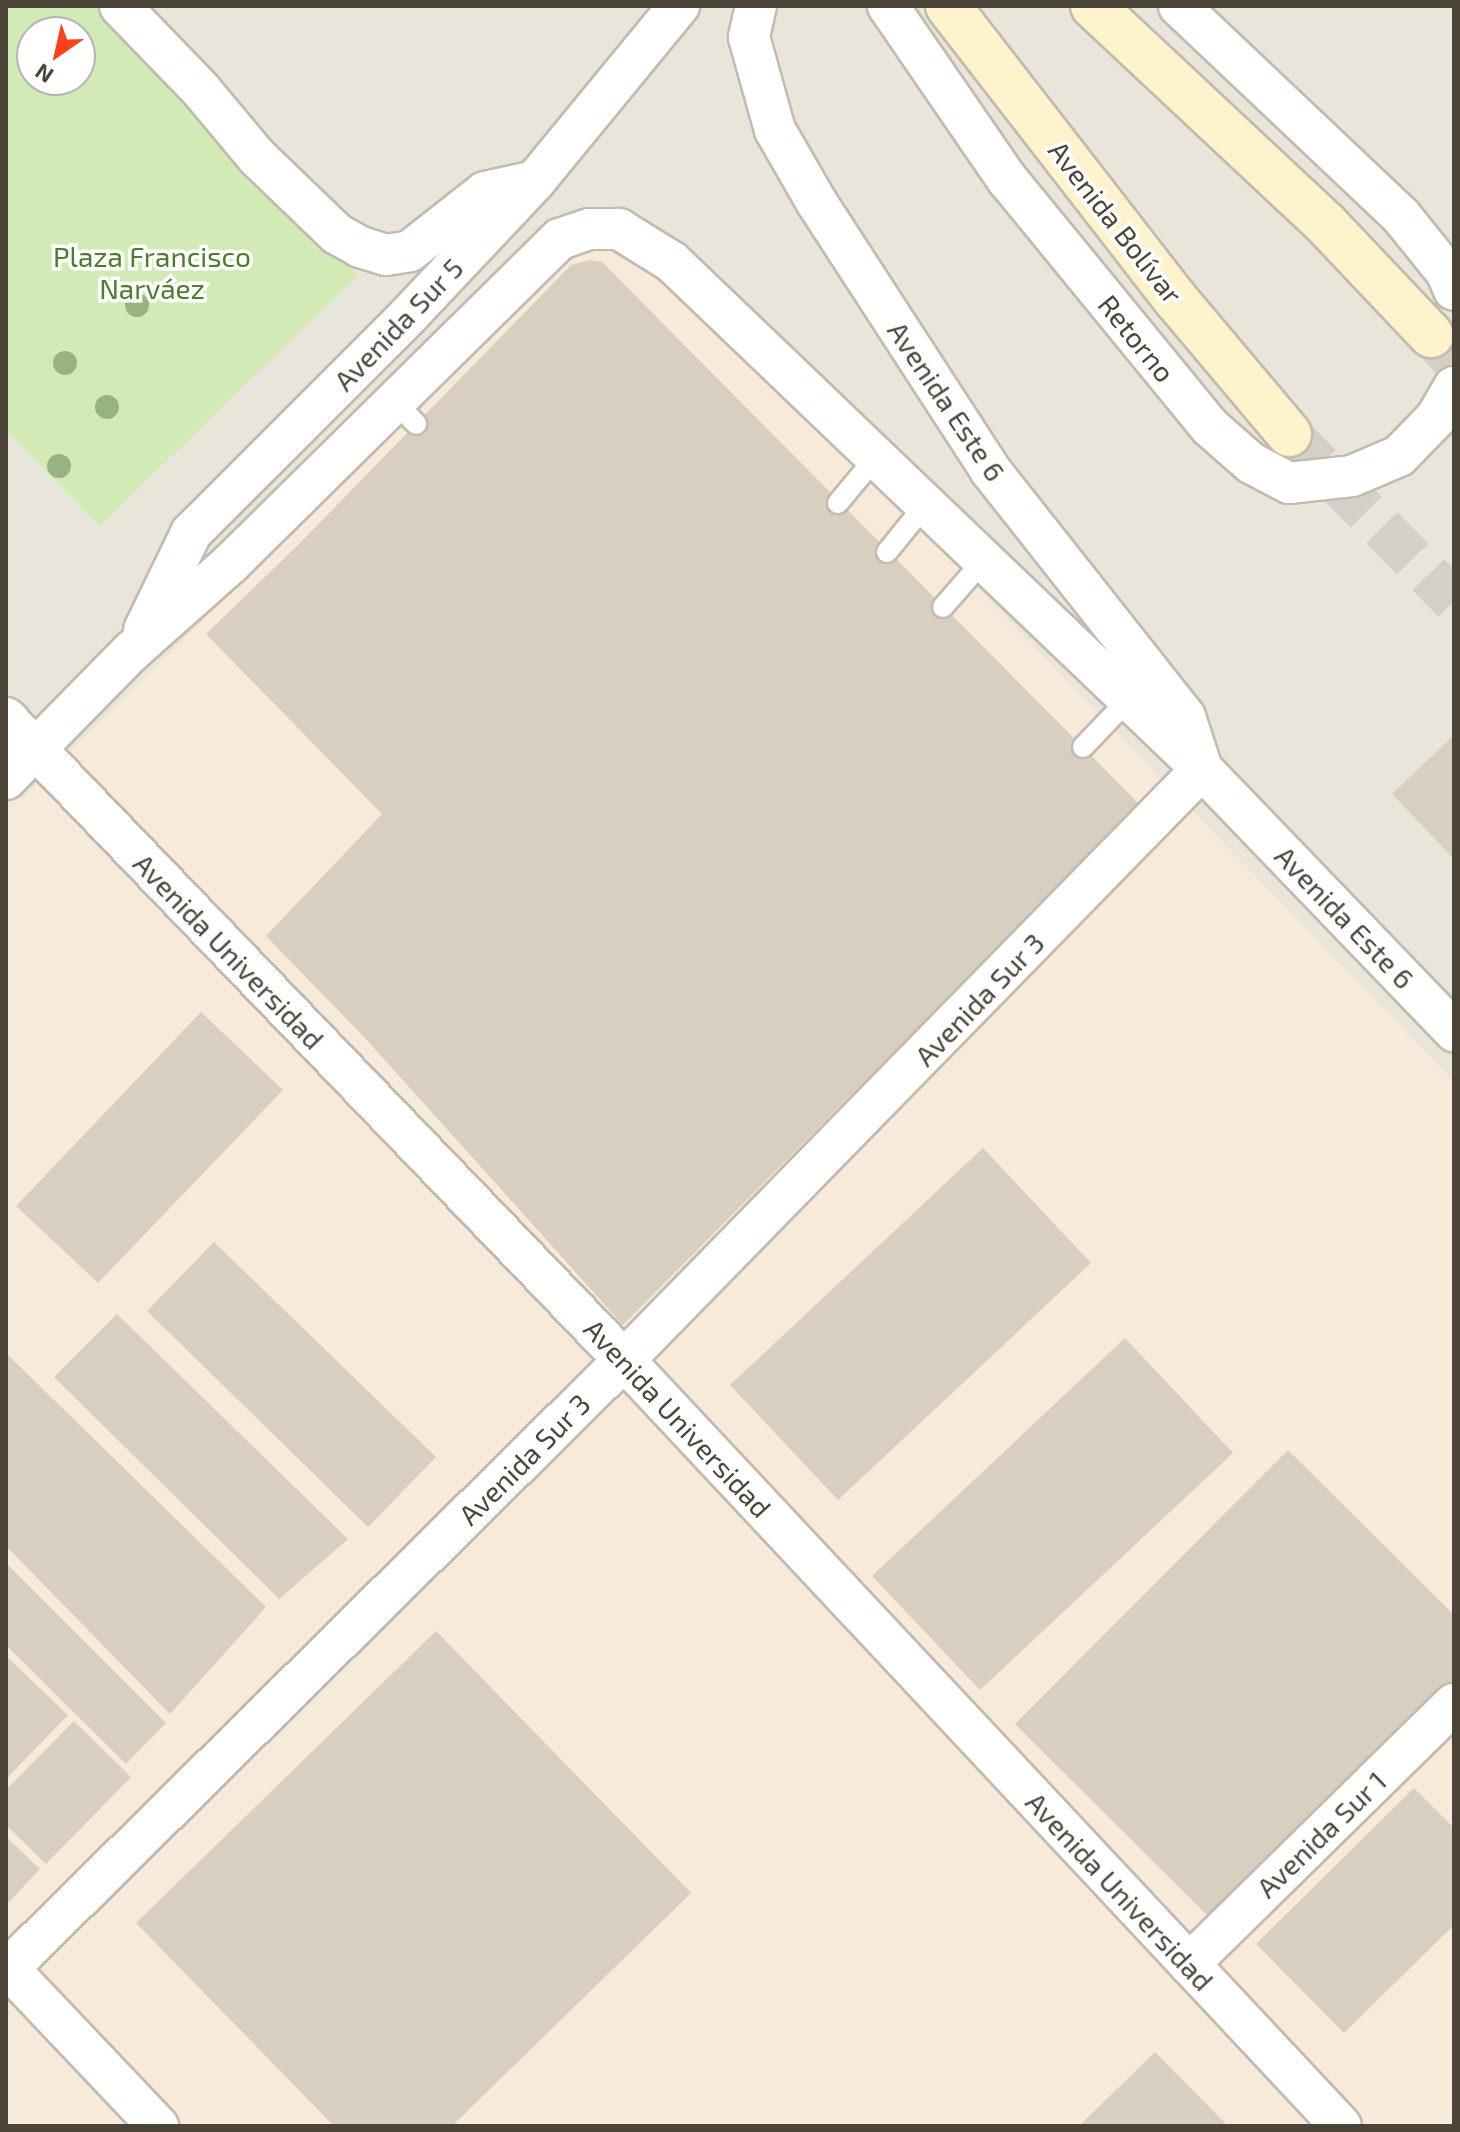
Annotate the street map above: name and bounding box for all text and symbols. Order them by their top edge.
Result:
north arrow [16,16,96,96]
text: N [30,59,58,89]
street label: Avenida Bolívar [1042,134,1190,310]
park label: Plaza Francisco Narváez [53,239,251,305]
street label: Avenida Sur 5 [326,251,470,397]
street label: Retorno [1092,288,1182,388]
street label: Avenida Este 6 [881,315,1013,487]
street label: Avenida Este 6 [1269,839,1421,995]
street label: Avenida Universidad [127,846,331,1056]
street label: Avenida Sur 3 [907,925,1051,1073]
street label: Avenida Universidad [577,1312,779,1524]
street label: Avenida Sur 3 [451,1386,597,1532]
street label: Avenida Sur 1 [1249,1764,1393,1904]
street label: Avenida Universidad [1019,1785,1221,1997]

